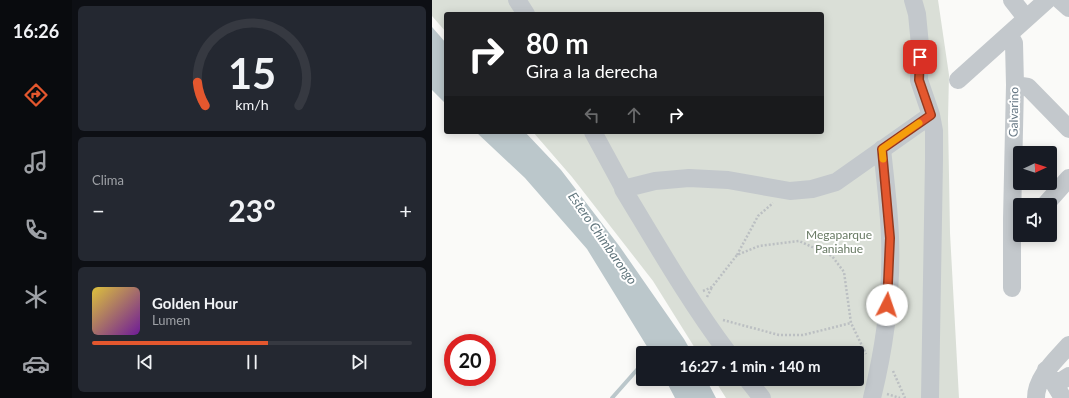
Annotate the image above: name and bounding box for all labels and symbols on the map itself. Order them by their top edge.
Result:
pin [903,40,937,74]
street label: Galvarino [1006,87,1021,137]
north arrow [1013,146,1057,190]
water label: Estero Chimbarongo [565,189,641,288]
park label: Megaparque Paniahue [806,227,872,256]
position arrow [866,284,908,326]
speed limit sign: 20 [444,334,496,386]

